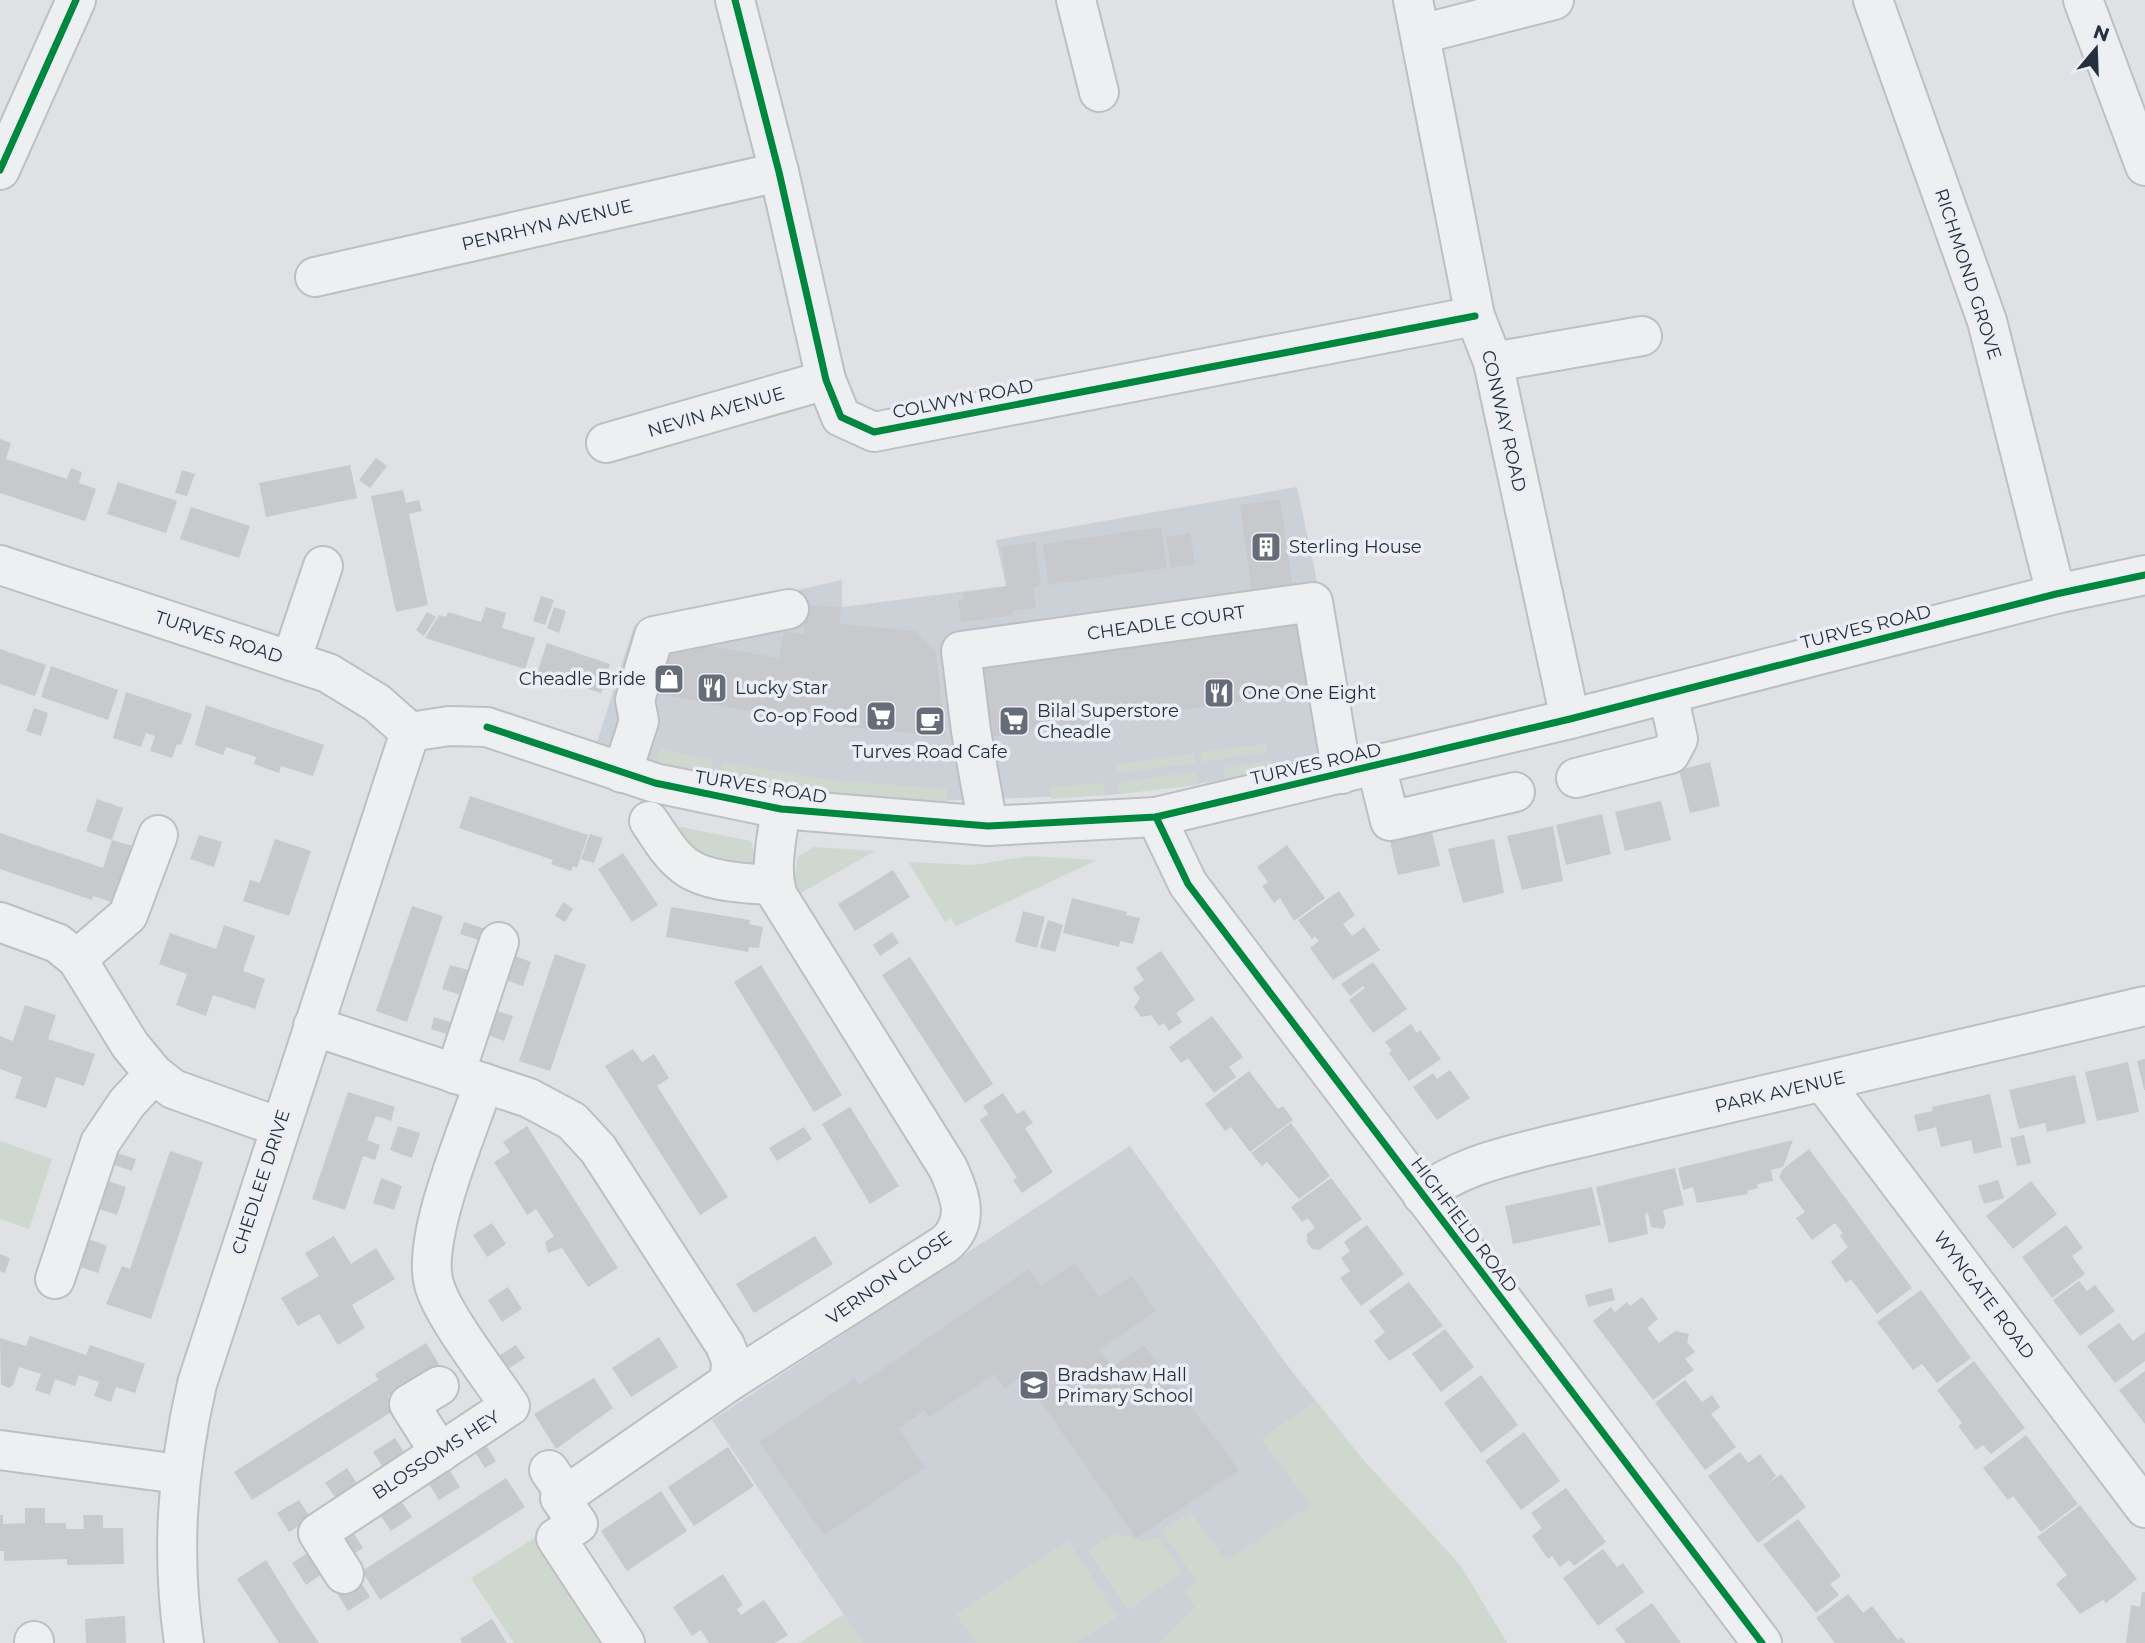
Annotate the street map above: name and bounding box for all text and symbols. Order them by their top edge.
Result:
north arrow [2061,14,2131,84]
text: N [2090,20,2112,47]
street label: RICHMOND GROVE [1930,186,2006,362]
street label: PENRHYN AVENUE [459,195,635,255]
street label: CONWAY ROAD [1477,348,1531,494]
street label: COLWYN ROAD [891,375,1035,423]
street label: NEVIN AVENUE [645,382,787,442]
building icon: Sterling House [1249,530,1283,564]
place label: Sterling House [1289,536,1422,558]
street label: TURVES ROAD [1799,600,1933,654]
street label: CHEADLE COURT [1086,601,1247,645]
street label: TURVES ROAD [152,606,286,668]
shop icon: Cheadle Bride [652,662,686,696]
place label: Cheadle Bride [519,668,646,690]
restaurant icon: Lucky Star [695,671,729,705]
restaurant icon: One One Eight [1202,676,1236,710]
place label: Lucky Star [735,677,828,699]
place label: One One Eight [1242,682,1376,704]
supermarket icon: Co-op Food [864,699,898,733]
place label: Bilal Superstore Cheadle [1037,700,1179,743]
cafe icon: Turves Road Cafe [913,704,947,738]
supermarket icon: Bilal Superstore Cheadle [997,704,1031,738]
place label: Co-op Food [753,705,858,727]
street label: TURVES ROAD [1249,738,1383,790]
place label: Turves Road Cafe [852,741,1008,763]
street label: TURVES ROAD [694,766,828,808]
street label: PARK AVENUE [1713,1066,1847,1118]
street label: CHEDLEE DRIVE [227,1107,295,1257]
street label: HIGHFIELD ROAD [1406,1153,1522,1297]
street label: VERNON CLOSE [822,1227,956,1329]
street label: WYNGATE ROAD [1929,1227,2039,1363]
place label: Bradshaw Hall Primary School [1057,1364,1193,1407]
school or university icon: Bradshaw Hall Primary School [1017,1368,1051,1402]
street label: BLOSSOMS HEY [368,1405,504,1504]

